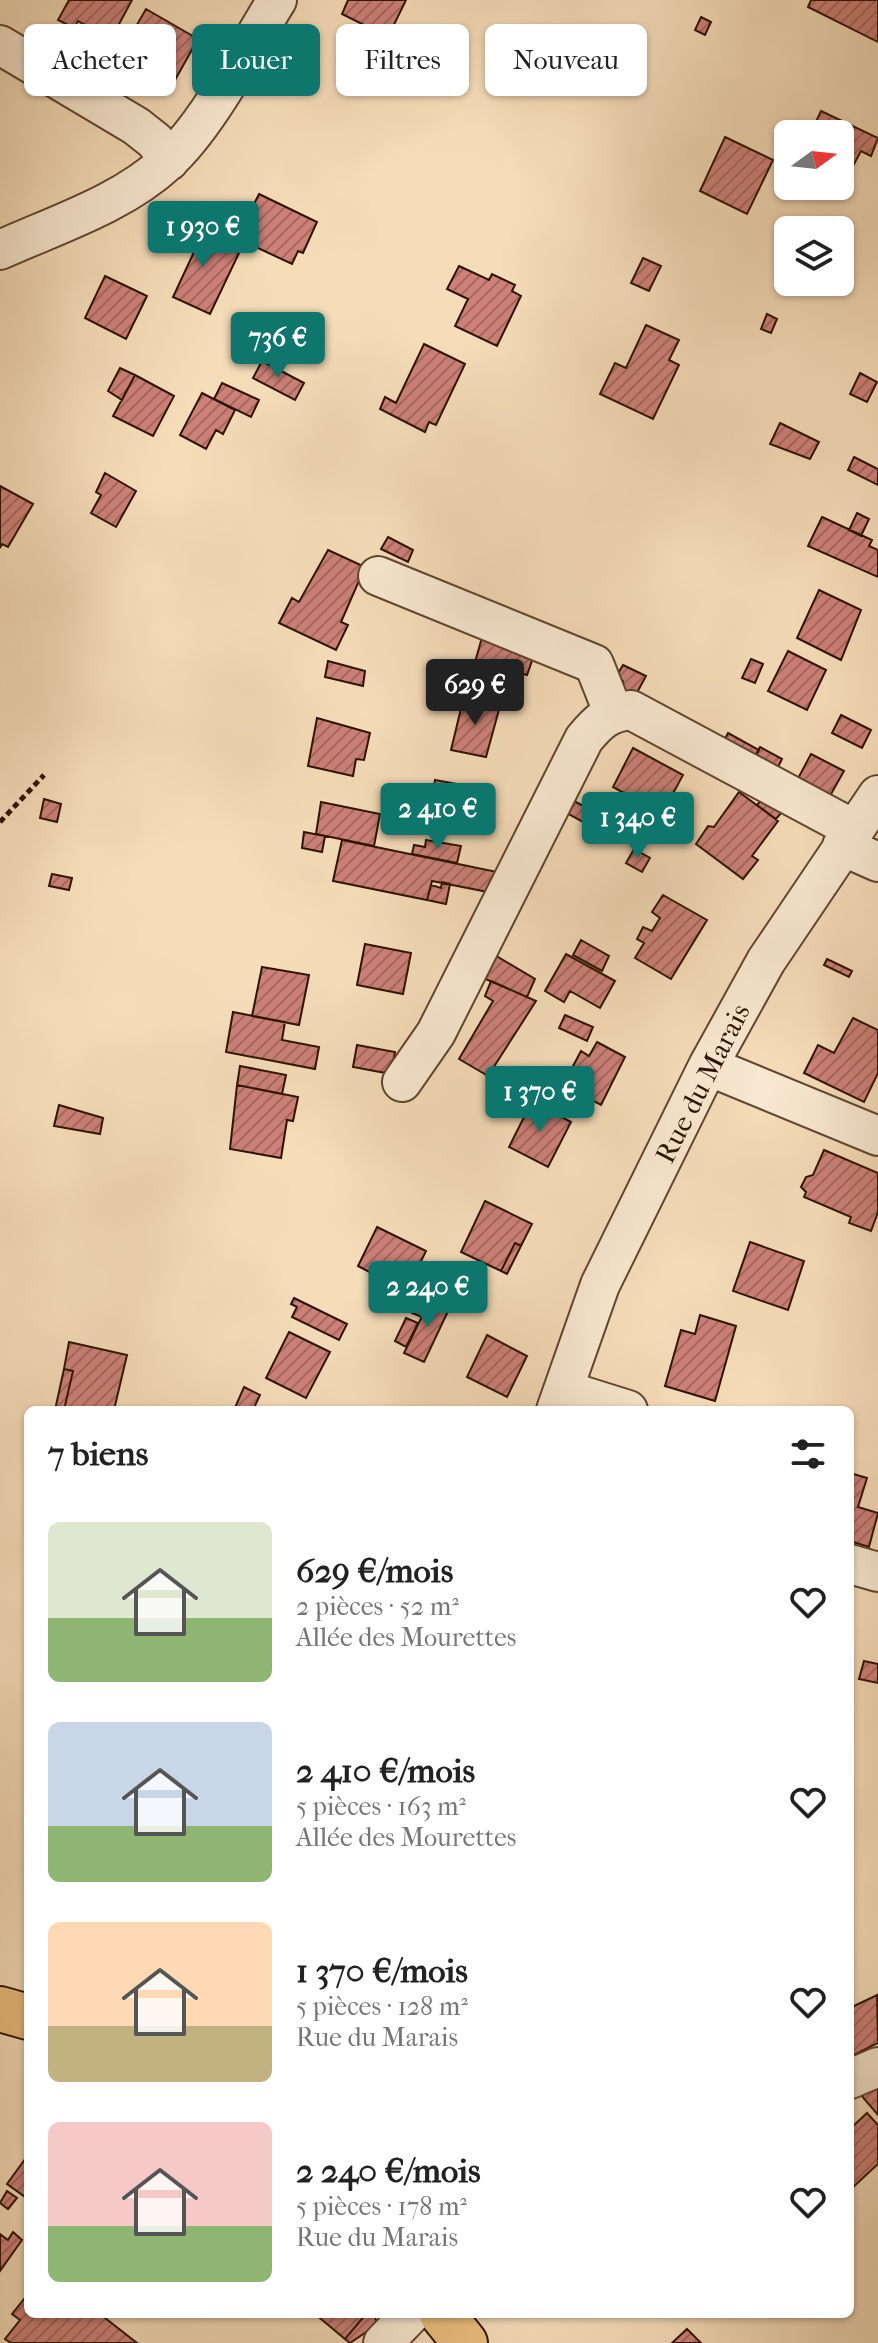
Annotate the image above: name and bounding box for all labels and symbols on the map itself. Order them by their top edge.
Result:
north arrow [774,120,854,200]
pin: 1 930 € [129,201,277,269]
pin: 736 € [222,312,334,380]
pin: 629 € [419,659,531,727]
pin: 2 410 € [364,783,512,851]
pin: 1 340 € [564,792,712,860]
street label: Rue du Marais [648,998,757,1168]
pin: 1 370 € [466,1066,614,1134]
pin: 2 240 € [354,1261,502,1329]

